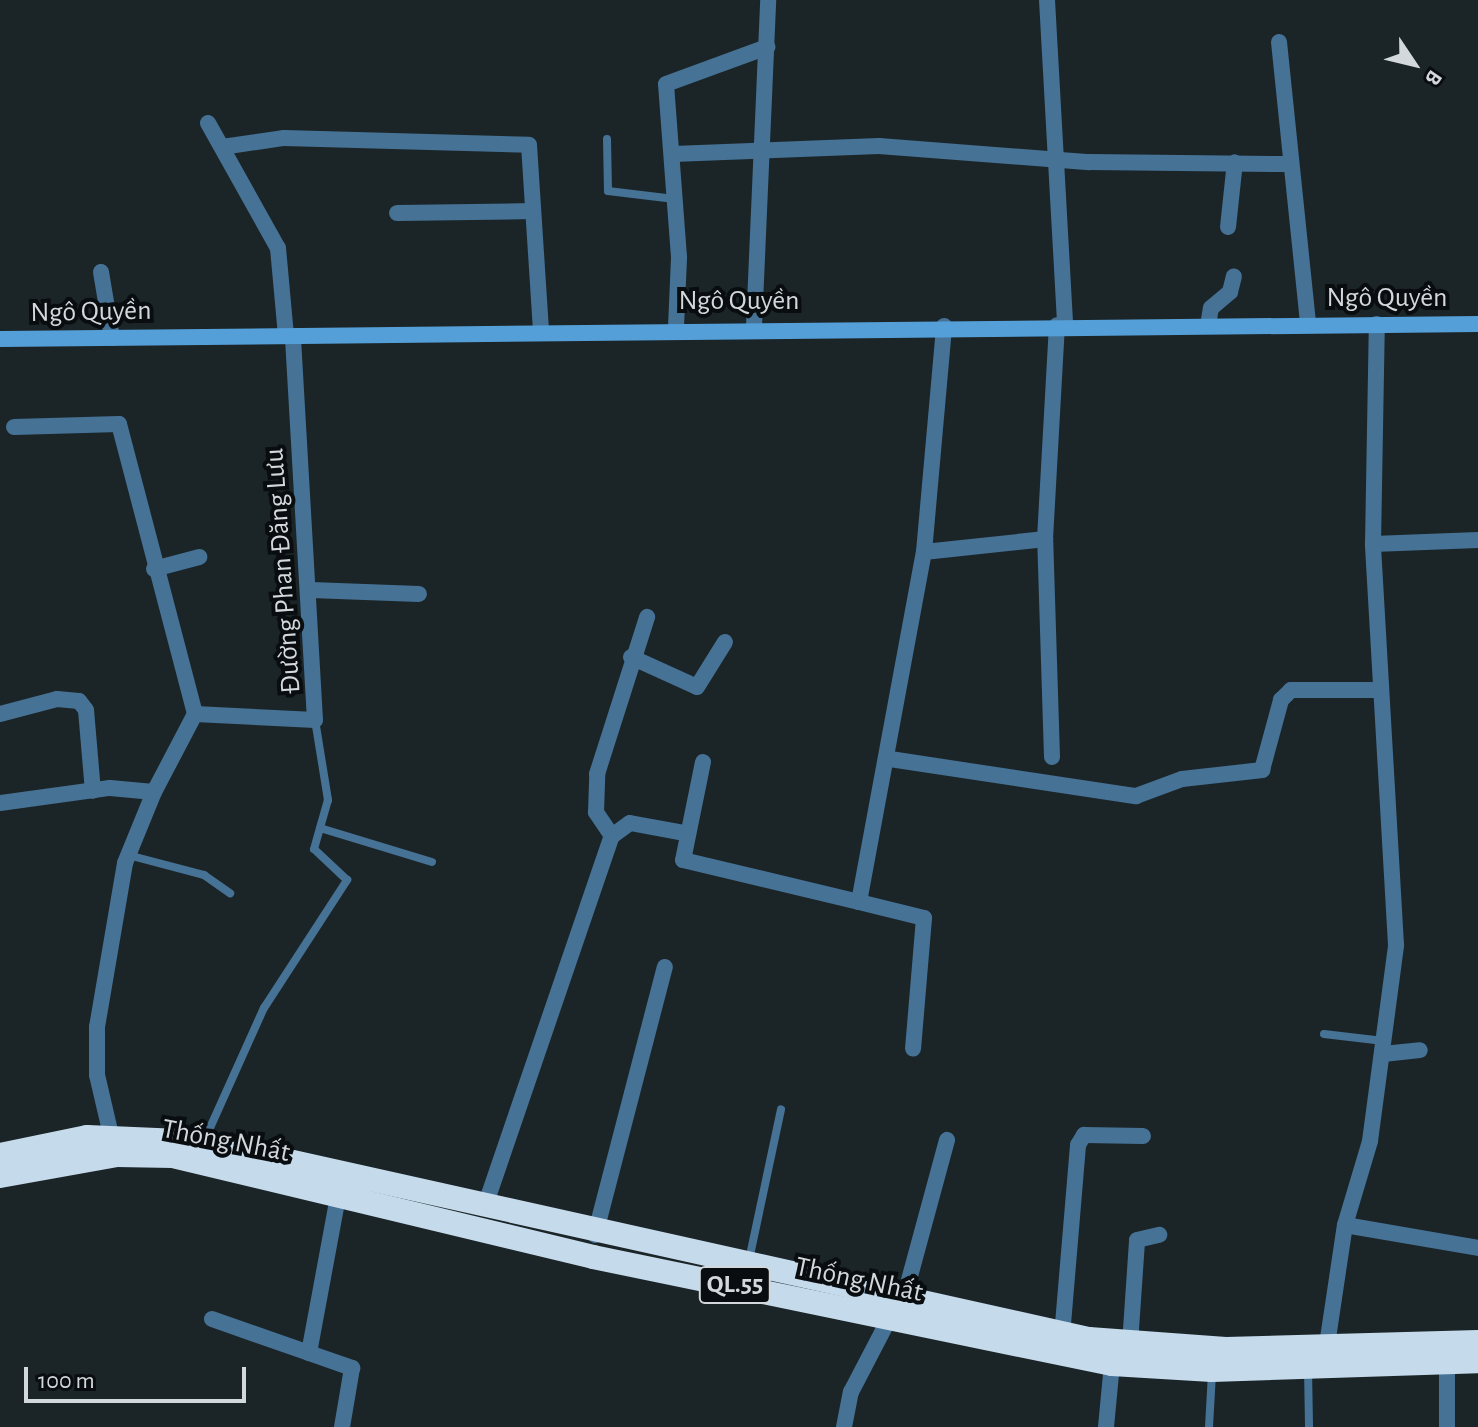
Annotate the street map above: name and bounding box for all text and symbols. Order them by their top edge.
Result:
north arrow [1374,24,1454,104]
text: B [1421,66,1446,89]
street label: Ngô Quyền [1326,281,1448,315]
street label: Ngô Quyền [678,284,800,318]
street label: Ngô Quyền [30,294,152,330]
street label: Đường Phan Đăng Lưu [258,447,308,695]
street label: Thống Nhất [159,1112,293,1170]
street label: Thống Nhất [792,1250,926,1310]
road number: QL.55 [697,1263,773,1307]
scale bar [28,1351,250,1401]
text: 100 m [38,1369,95,1393]

